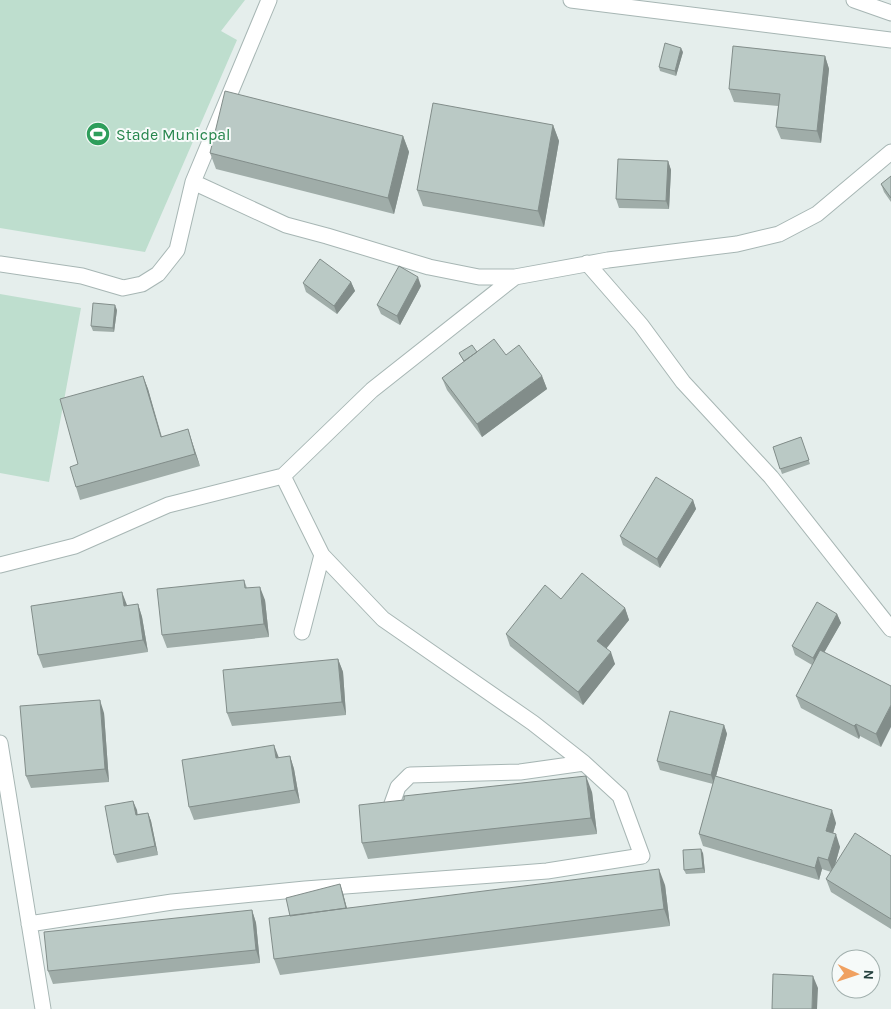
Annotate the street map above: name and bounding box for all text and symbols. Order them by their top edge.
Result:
sports icon: Stade Municpal [85,121,111,147]
place label: Stade Municpal [116,125,231,144]
north arrow [831,949,881,999]
text: N [860,969,877,980]

